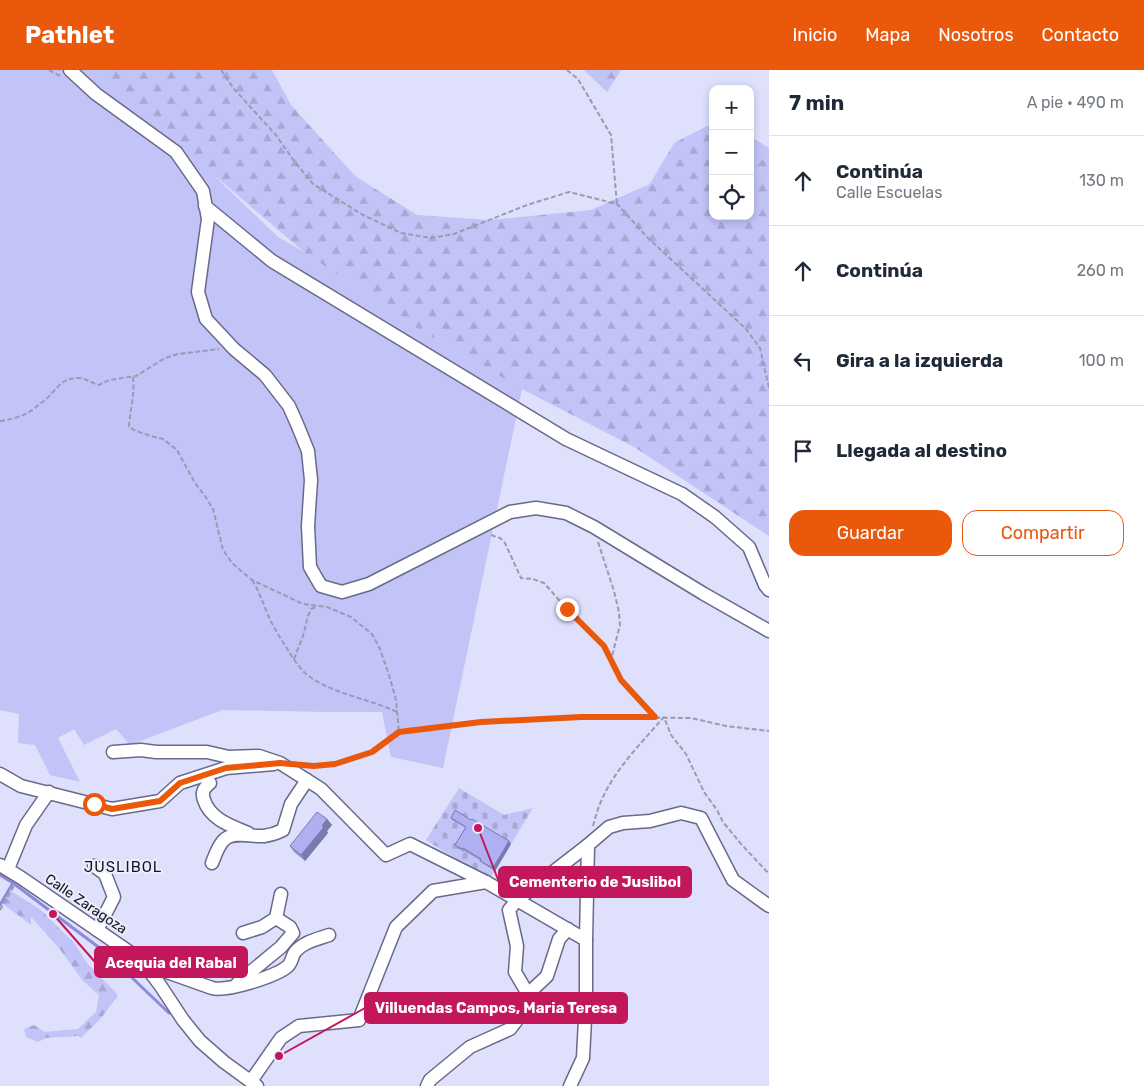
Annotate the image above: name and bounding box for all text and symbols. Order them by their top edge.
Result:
text: Pathlet [25,21,114,49]
text: Inicio [792,24,837,46]
text: Mapa [865,24,910,46]
text: Nosotros [938,24,1014,46]
text: Contacto [1042,24,1119,46]
map controls [709,85,754,220]
button: + [709,85,754,130]
text: 7 min [789,90,844,115]
text: A pie · 490 m [1027,93,1124,112]
button: − [709,130,754,175]
text: Continúa [836,160,923,183]
icon: ahead [789,167,817,195]
text: 130 m [1079,171,1124,190]
button: locate [709,175,754,220]
text: Calle Escuelas [836,183,942,202]
icon: ahead [789,257,817,285]
text: Continúa [836,259,923,282]
text: 260 m [1077,261,1124,280]
icon: left [789,347,817,375]
text: Gira a la izquierda [836,349,1003,372]
text: 100 m [1079,351,1124,370]
icon: arrive [789,437,817,465]
text: Llegada al destino [836,439,1007,462]
button: Guardar [789,510,952,556]
button: Compartir [962,510,1124,556]
route end [556,598,579,621]
route start [83,793,106,816]
district label: JUSLIBOL [84,858,162,876]
callout: Cementerio de Juslibol [499,867,691,897]
street label: Calle Zaragoza [42,870,130,938]
text: Cementerio de Juslibol [509,873,681,891]
callout: Acequia del Rabal [95,947,247,977]
text: Acequia del Rabal [105,954,237,972]
callout: Villuendas Campos, Maria Teresa [365,993,627,1023]
text: Villuendas Campos, Maria Teresa [375,999,617,1017]

